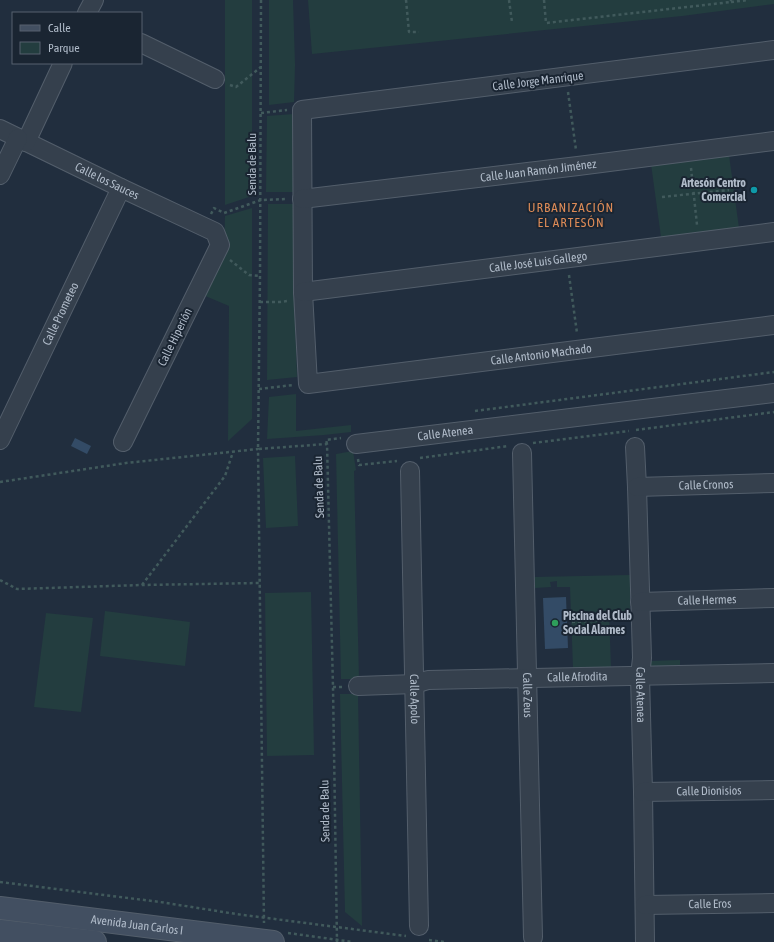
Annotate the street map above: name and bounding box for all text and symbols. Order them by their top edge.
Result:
legend [12,12,142,64]
text: Calle [48,21,71,35]
text: Parque [48,41,80,55]
street label: Calle Jorge Manrique [492,68,584,94]
street label: Senda de Balu [245,133,259,195]
street label: Calle Juan Ramón Jiménez [480,157,598,185]
street label: Calle los Sauces [73,160,141,202]
place label: Artesón Centro Comercial [680,176,747,204]
marker: Artesón Centro Comercial [749,185,759,195]
district label: URBANIZACIÓN EL ARTESÓN [528,200,614,230]
street label: Calle José Luis Gallego [488,249,588,275]
street label: Calle Prometeo [40,280,82,347]
street label: Calle Hiperión [155,306,195,368]
street label: Calle Antonio Machado [490,341,593,368]
street label: Calle Atenea [417,423,474,443]
street label: Senda de Balu [311,455,327,518]
street label: Calle Cronos [678,477,733,493]
street label: Calle Hermes [677,592,737,608]
place label: Piscina del Club Social Alarnes [563,609,632,637]
marker: Piscina del Club Social Alarnes [550,618,560,628]
street label: Calle Atenea [633,666,648,723]
street label: Calle Afrodita [547,669,608,685]
street label: Calle Zeus [520,672,535,718]
street label: Calle Apolo [407,674,422,725]
street label: Senda de Balu [317,780,333,842]
street label: Calle Dionisios [676,783,742,798]
street label: Calle Eros [688,897,732,911]
street label: Avenida Juan Carlos I [90,912,184,938]

